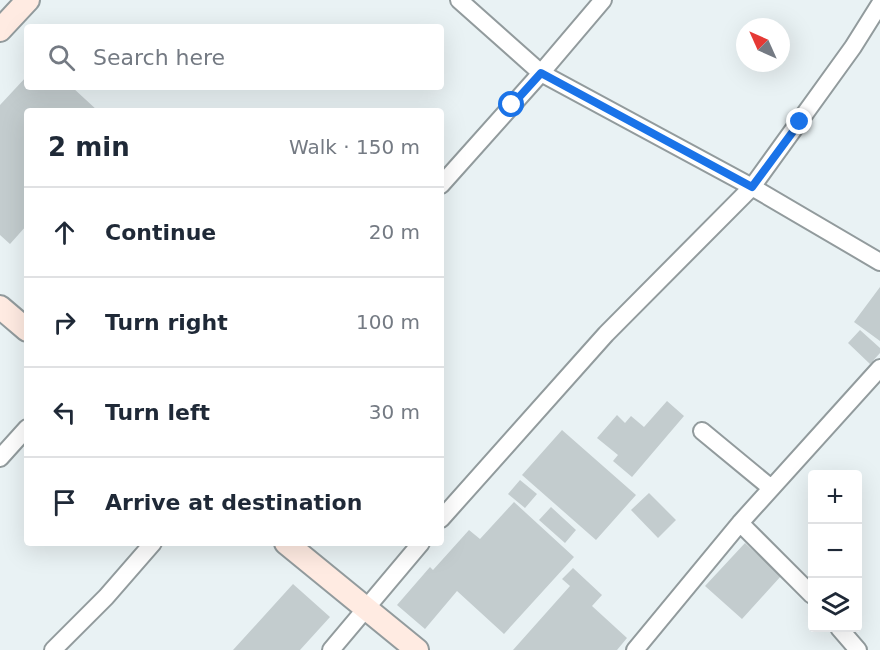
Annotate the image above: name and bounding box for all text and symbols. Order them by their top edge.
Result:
north arrow [736,18,790,72]
search box [24,24,444,90]
icon: search [45,41,78,74]
text: Search here [93,45,225,70]
route start [498,91,524,117]
route end [786,108,812,134]
text: 2 min [48,132,130,162]
text: Walk · 150 m [289,135,420,159]
icon: ahead [48,216,81,249]
text: Continue [105,220,216,245]
text: 20 m [369,220,420,244]
icon: right [48,306,81,339]
text: Turn right [105,310,228,335]
text: 100 m [356,310,420,334]
icon: left [48,396,81,429]
text: Turn left [105,400,210,425]
text: 30 m [369,400,420,424]
map controls [808,470,862,632]
button: + [808,470,862,524]
icon: arrive [48,486,81,519]
text: Arrive at destination [105,490,362,515]
button: − [808,524,862,578]
button: layers [808,578,862,632]

